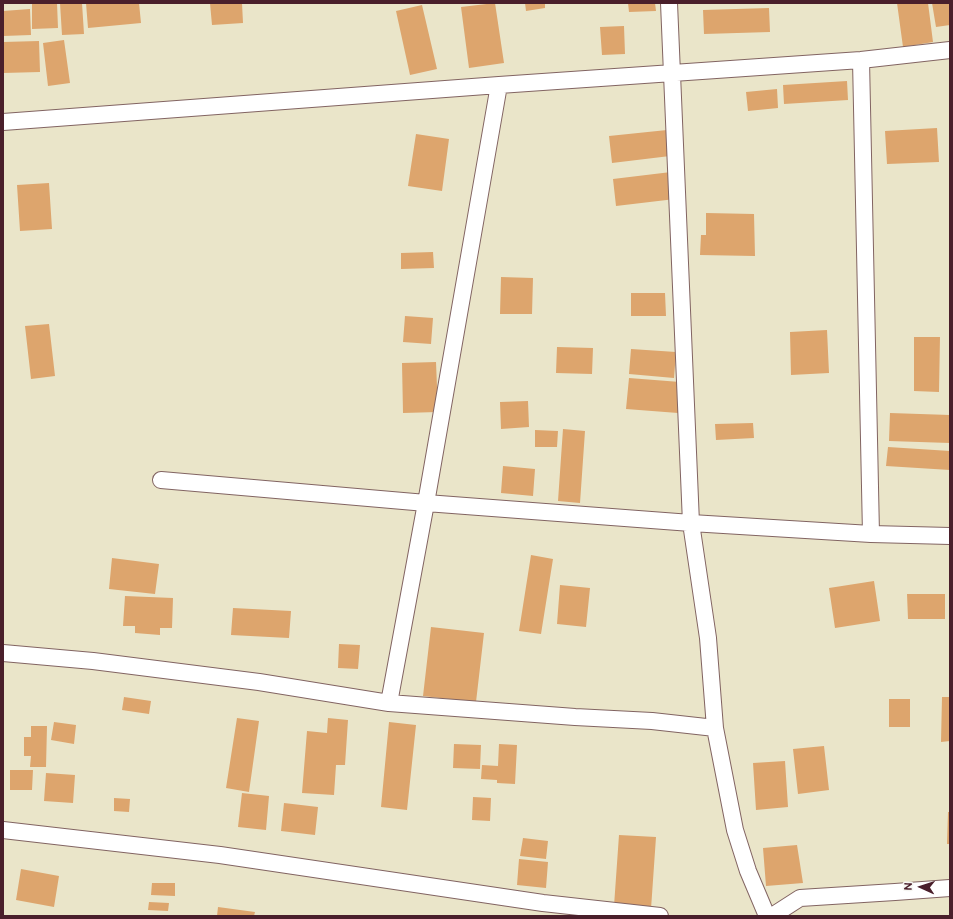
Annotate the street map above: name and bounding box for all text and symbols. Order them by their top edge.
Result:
north arrow [901,867,941,907]
text: N [902,882,915,891]

